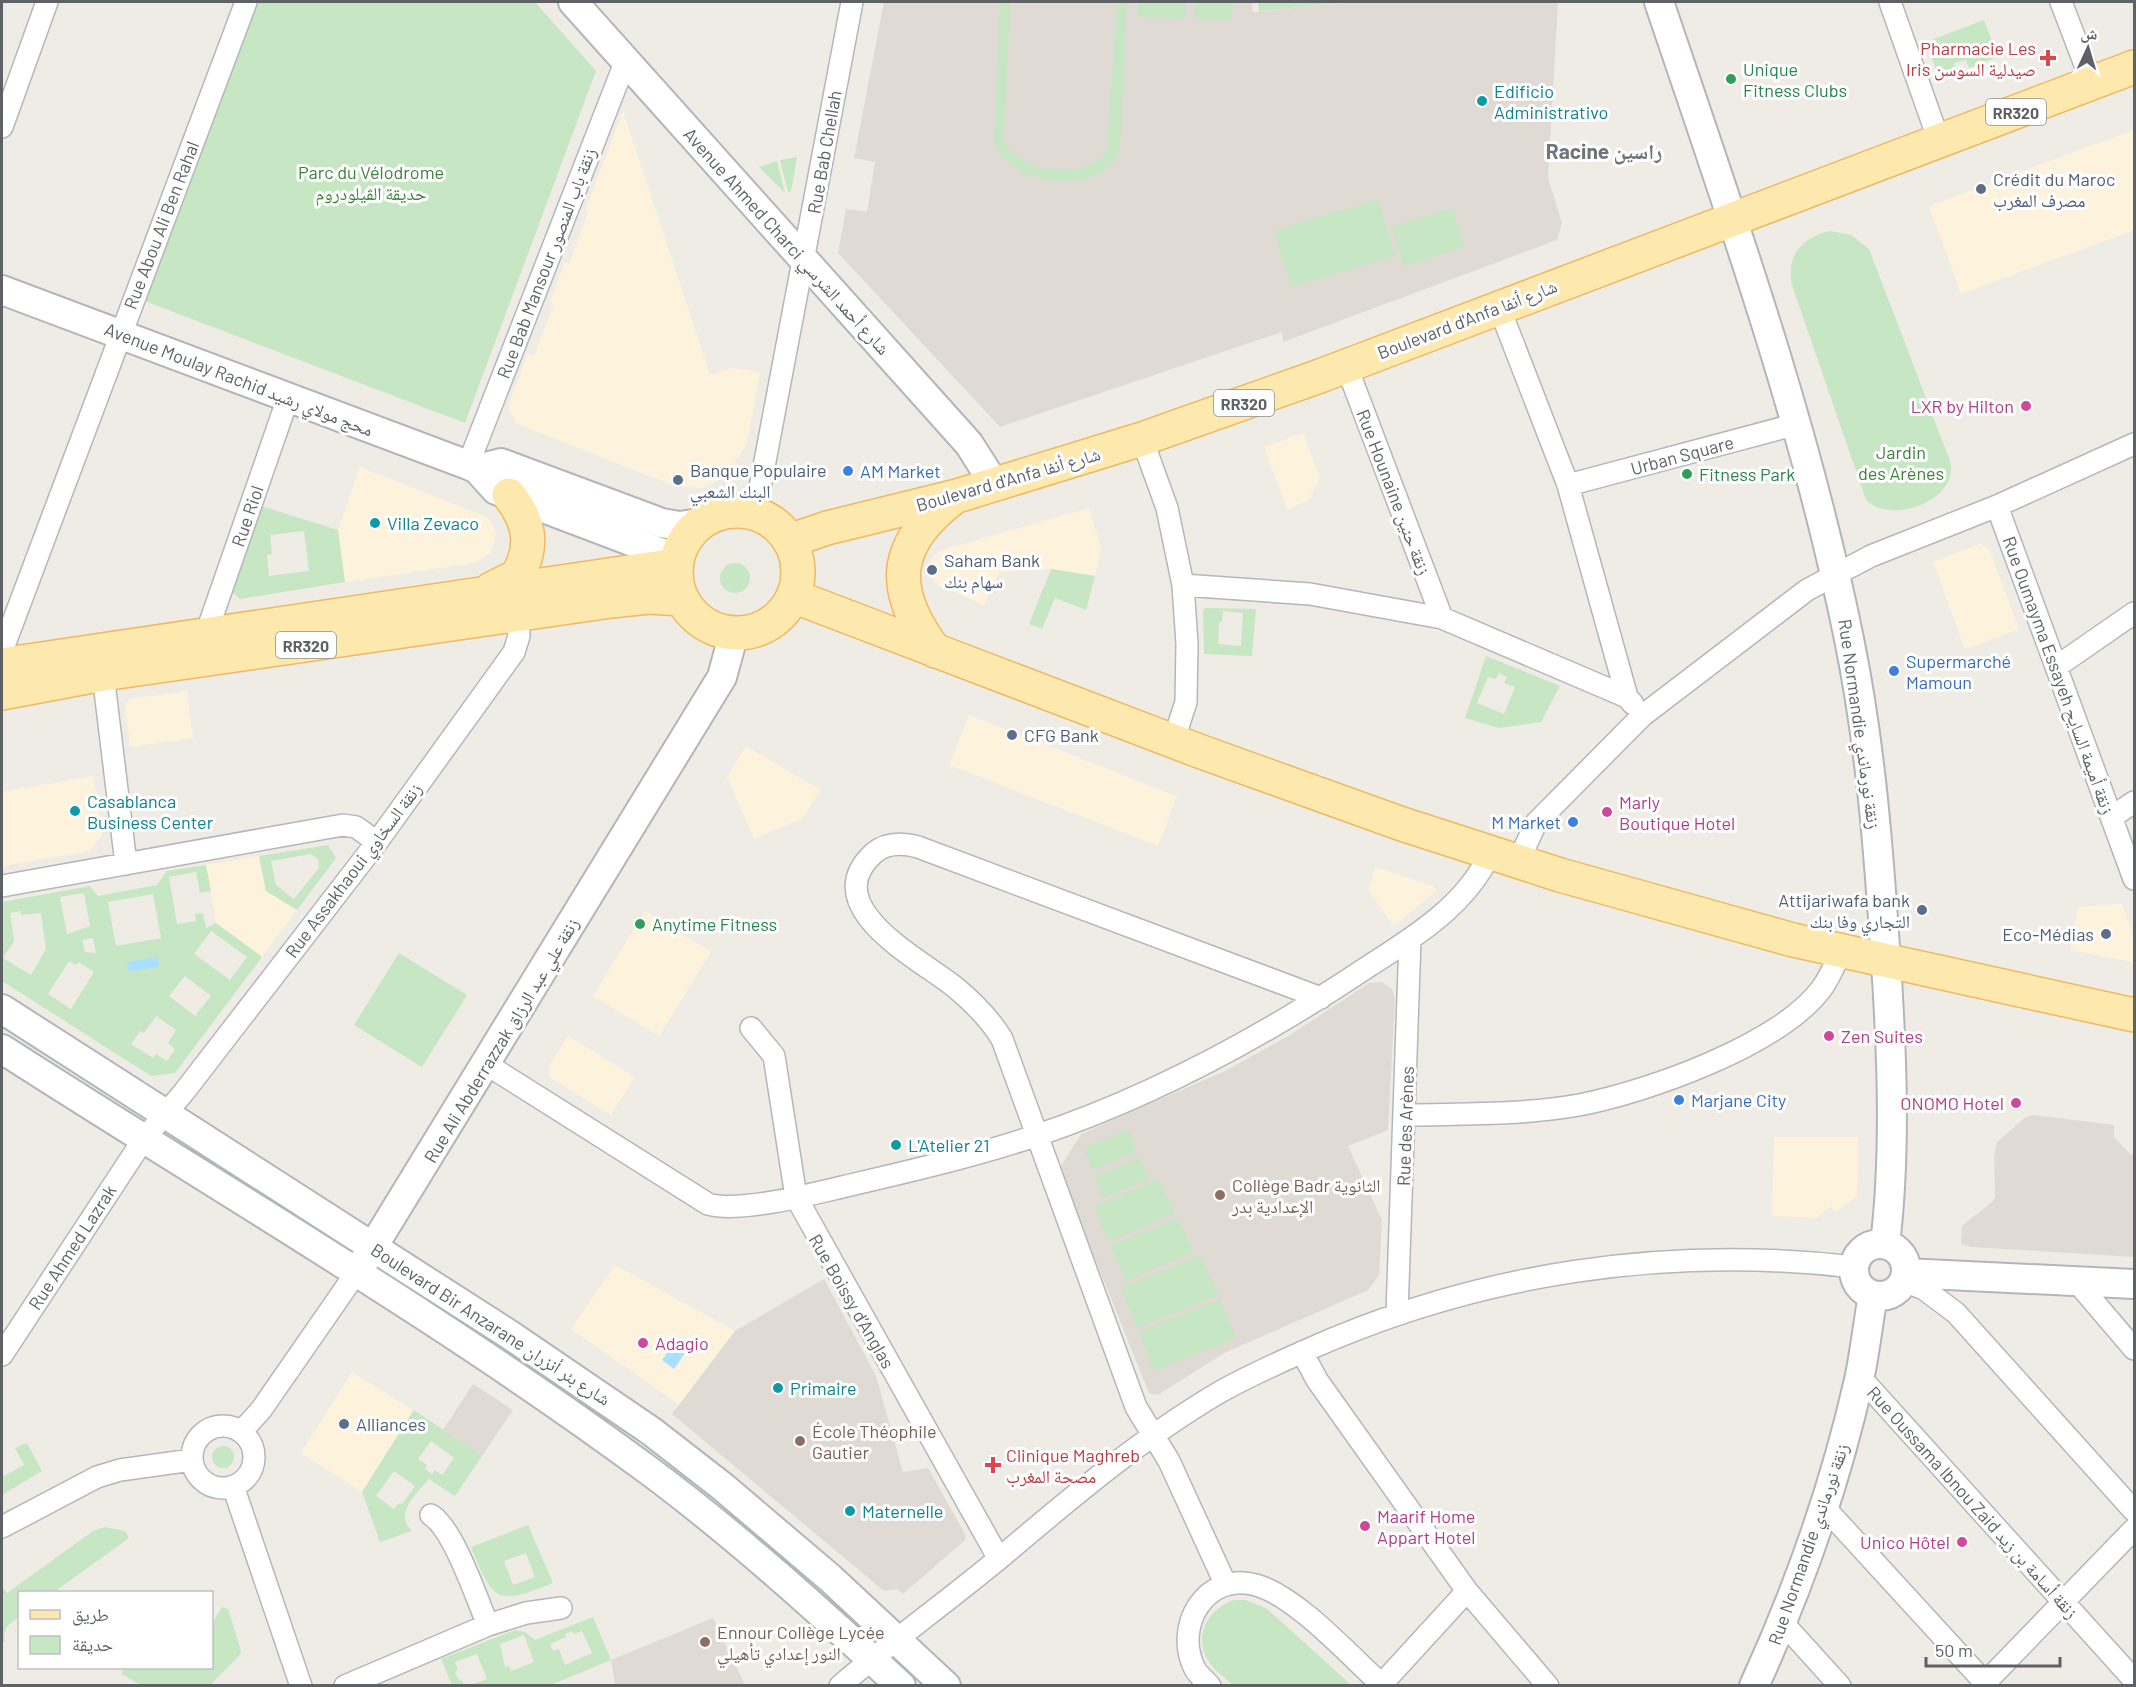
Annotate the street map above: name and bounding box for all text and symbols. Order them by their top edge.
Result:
north arrow [2058,18,2118,78]
text: ش [2080,22,2098,44]
place label: Pharmacie Les Iris صيدلية السوسن [1906,37,2036,81]
marker: Pharmacie Les Iris صيدلية السوسن [2041,51,2055,65]
place label: Unique Fitness Clubs [1743,58,1847,101]
marker: Unique Fitness Clubs [1724,72,1738,86]
place label: Edificio Administrativo [1494,80,1608,123]
street label: Rue Bab Chellah [802,89,846,215]
marker: Edificio Administrativo [1475,94,1489,108]
road number: RR320 [1986,99,2046,125]
street label: Avenue Ahmed Charci شارع أحمد الشرسي [676,123,895,362]
street label: Rue Abou Ali Ben Rahal [119,138,203,312]
district label: Racine راسين [1546,138,1662,165]
street label: Rue Bab Mansour زنقة باب المنصور [492,144,601,382]
park label: Parc du Vélodrome حديقة الڤيلودروم [298,161,444,206]
place label: Crédit du Maroc مصرف المغرب [1993,168,2115,212]
marker: Crédit du Maroc مصرف المغرب [1974,182,1988,196]
street label: Boulevard d'Anfa شارع أنفا [1374,275,1560,364]
street label: Avenue Moulay Rachid محج مولاي رشيد [100,318,376,445]
road number: RR320 [1214,390,1274,416]
place label: LXR by Hilton [1911,395,2014,417]
marker: LXR by Hilton [2019,399,2033,413]
street label: Rue Hounaine زنقة حنين [1351,406,1436,578]
street label: Urban Square [1628,431,1736,479]
park label: Jardin des Arènes [1858,441,1944,484]
street label: Boulevard d'Anfa شارع أنفا [913,442,1103,517]
place label: Banque Populaire البنك الشعبي [690,459,827,507]
place label: AM Market [860,460,941,482]
place label: Fitness Park [1699,463,1795,485]
marker: AM Market [841,464,855,478]
marker: Fitness Park [1680,467,1694,481]
marker: Banque Populaire البنك الشعبي [671,473,685,487]
street label: Rue Riol [226,482,268,550]
place label: Villa Zevaco [387,512,479,534]
marker: Villa Zevaco [368,516,382,530]
street label: Rue Oumayma Essayeh زنقة أميمة السايح [1996,533,2120,818]
place label: Saham Bank سهام بنك [944,549,1040,594]
marker: Saham Bank سهام بنك [925,563,939,577]
street label: Rue Normandie زنقة نورماندي [1830,618,1886,831]
road number: RR320 [276,632,336,658]
place label: Supermarché Mamoun [1906,650,2011,693]
marker: Supermarché Mamoun [1887,664,1901,678]
place label: CFG Bank [1024,724,1099,746]
marker: CFG Bank [1005,728,1019,742]
street label: Rue Assakhaoui زنقة السخاوي [280,778,430,965]
place label: Casablanca Business Center [87,790,214,833]
place label: Marly Boutique Hotel [1619,791,1735,834]
marker: Casablanca Business Center [68,804,82,818]
marker: Marly Boutique Hotel [1600,805,1614,819]
place label: M Market [1491,811,1561,833]
marker: M Market [1566,815,1580,829]
place label: Attijariwafa bank التجاري وفا بنك [1778,889,1910,937]
marker: Attijariwafa bank التجاري وفا بنك [1915,903,1929,917]
street label: Rue Ali Abderrazzak زنقة علي عبد الرزاق [419,913,587,1169]
place label: Anytime Fitness [652,913,777,935]
marker: Anytime Fitness [633,917,647,931]
place label: Eco-Médias [2002,923,2094,945]
marker: Eco-Médias [2099,927,2113,941]
place label: Zen Suites [1841,1025,1923,1047]
marker: Zen Suites [1822,1029,1836,1043]
street label: Rue des Arènes [1392,1066,1418,1186]
place label: Marjane City [1691,1089,1786,1111]
place label: ONOMO Hotel [1900,1092,2004,1114]
marker: Marjane City [1672,1093,1686,1107]
marker: ONOMO Hotel [2009,1096,2023,1110]
place label: L'Atelier 21 [908,1134,990,1156]
marker: L'Atelier 21 [889,1138,903,1152]
place label: Collège Badr الثانوية الإعدادية بدر [1231,1174,1381,1218]
street label: Rue Ahmed Lazrak [23,1180,121,1314]
marker: Collège Badr الثانوية الإعدادية بدر [1213,1188,1227,1202]
street label: Rue Boissy d’Anglas [805,1230,899,1372]
street label: Boulevard Bir Anzarane شارع بئر أنزران [367,1238,615,1411]
place label: Adagio [655,1332,709,1354]
marker: Adagio [636,1336,650,1350]
place label: Primaire [790,1377,857,1399]
marker: Primaire [771,1381,785,1395]
street label: Rue Oussama Ibnou Zaid زنقة أسامة بن زيد [1862,1381,2083,1623]
place label: Alliances [356,1413,426,1435]
marker: Alliances [337,1417,351,1431]
place label: École Théophile Gautier [812,1420,937,1463]
marker: École Théophile Gautier [793,1434,807,1448]
street label: Rue Normandie زنقة نورماندي [1763,1440,1857,1649]
place label: Clinique Maghreb مصحة المغرب [1006,1444,1140,1488]
marker: Clinique Maghreb مصحة المغرب [984,1456,1002,1474]
place label: Maternelle [862,1500,943,1522]
marker: Maternelle [843,1504,857,1518]
place label: Maarif Home Appart Hotel [1377,1505,1475,1548]
marker: Maarif Home Appart Hotel [1358,1519,1372,1533]
place label: Unico Hôtel [1860,1531,1950,1553]
marker: Unico Hôtel [1955,1535,1969,1549]
legend [18,1591,213,1669]
text: طريق [72,1603,109,1626]
place label: Ennour Collège Lycée النور إعدادي تأهيلي [717,1621,885,1669]
scale bar [1926,1630,2060,1668]
text: حديقة [72,1633,113,1655]
marker: Ennour Collège Lycée النور إعدادي تأهيلي [698,1635,712,1649]
text: 50 m [1935,1639,1973,1661]

